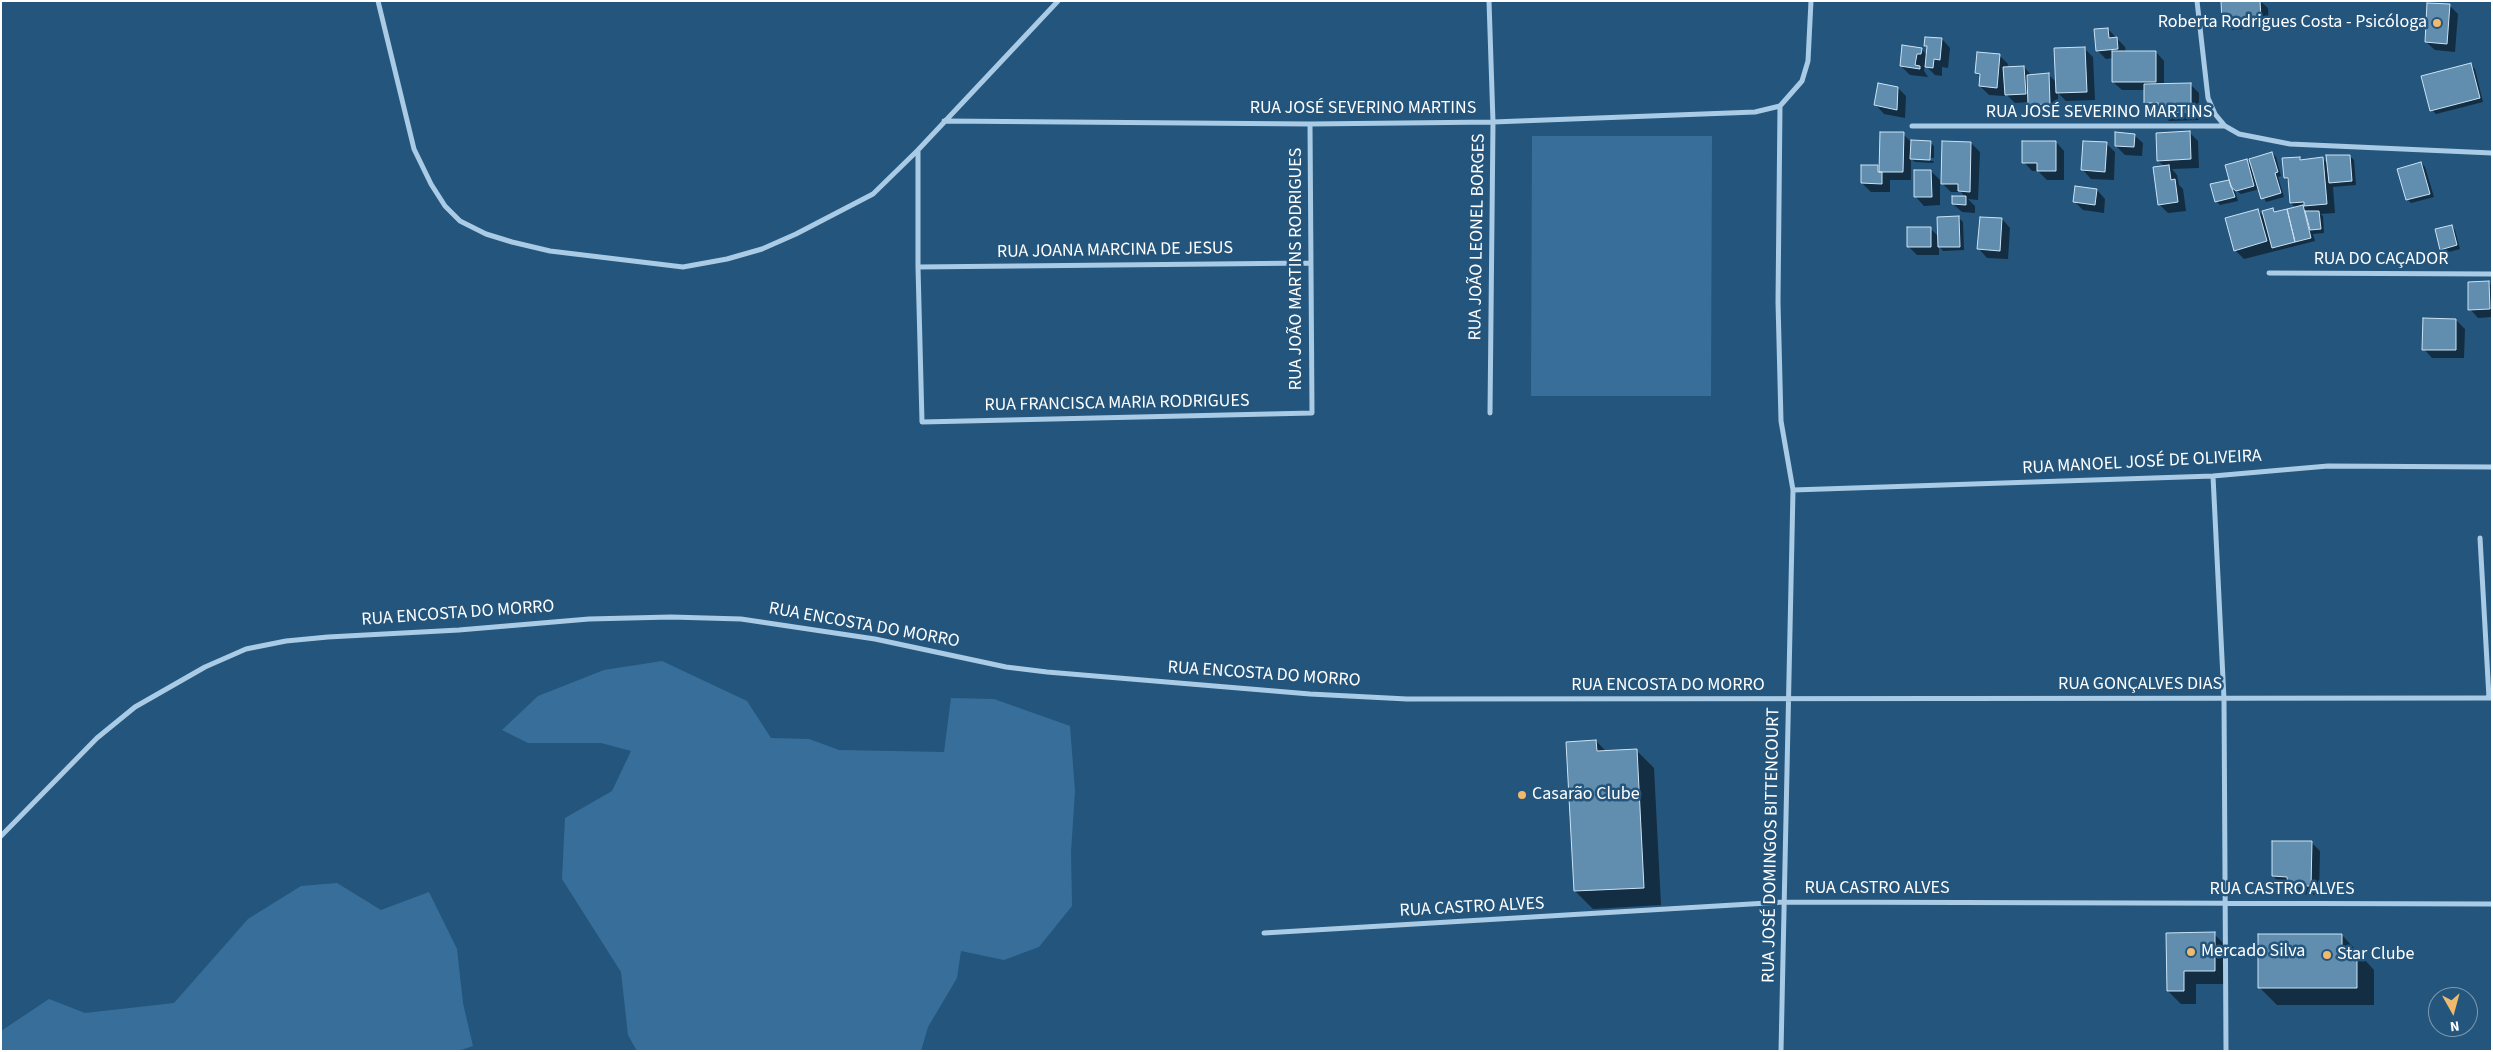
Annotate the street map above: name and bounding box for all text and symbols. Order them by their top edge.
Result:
place label: Roberta Rodrigues Costa - Psicóloga [2158,12,2427,34]
marker: Roberta Rodrigues Costa - Psicóloga [2431,17,2443,29]
street label: RUA JOSÉ SEVERINO MARTINS [1250,98,1476,120]
street label: RUA JOSÉ SEVERINO MARTINS [1986,102,2212,124]
street label: RUA JOÃO LEONEL BORGES [1465,133,1491,341]
street label: RUA JOÃO MARTINS RODRIGUES [1286,148,1308,390]
street label: RUA JOANA MARCINA DE JESUS [997,238,1233,264]
street label: RUA DO CAÇADOR [2314,249,2448,271]
street label: RUA FRANCISCA MARIA RODRIGUES [984,391,1250,417]
street label: RUA MANOEL JOSÉ DE OLIVEIRA [2022,446,2262,480]
street label: RUA ENCOSTA DO MORRO [361,596,555,632]
street label: RUA ENCOSTA DO MORRO [767,599,961,653]
street label: RUA ENCOSTA DO MORRO [1167,657,1361,693]
street label: RUA GONÇALVES DIAS [2058,674,2222,696]
street label: RUA ENCOSTA DO MORRO [1571,675,1765,697]
street label: RUA JOSÉ DOMINGOS BITTENCOURT [1759,707,1785,983]
place label: Casarão Clube [1532,784,1640,806]
marker: Casarão Clube [1516,789,1528,801]
street label: RUA CASTRO ALVES [1804,878,1950,900]
street label: RUA CASTRO ALVES [2209,879,2355,901]
street label: RUA CASTRO ALVES [1399,893,1545,923]
place label: Mercado Silva [2201,941,2305,963]
place label: Star Clube [2337,944,2414,966]
marker: Mercado Silva [2185,946,2197,958]
marker: Star Clube [2321,949,2333,961]
north arrow [2428,987,2478,1037]
text: N [2449,1015,2461,1036]

